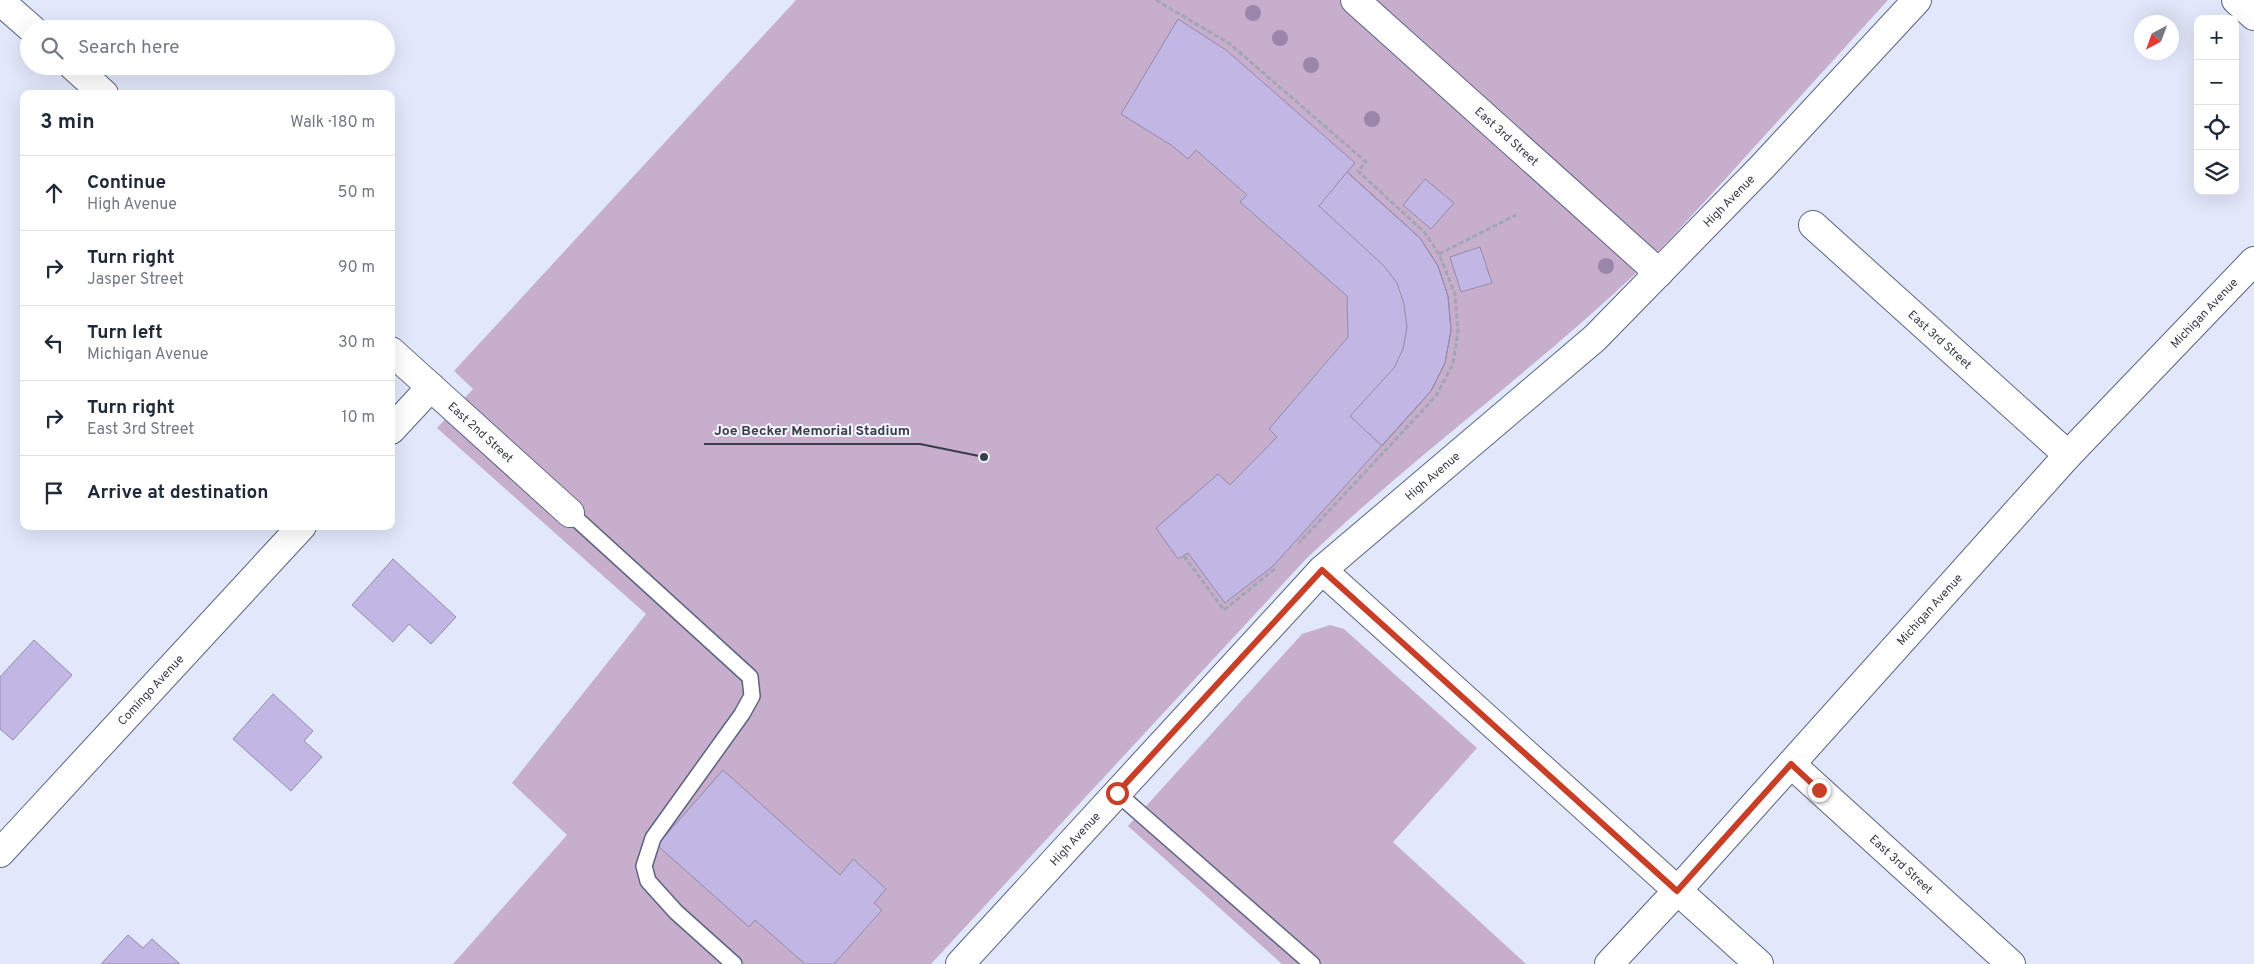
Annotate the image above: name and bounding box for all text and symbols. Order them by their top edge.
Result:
north arrow [2134,15,2179,60]
map controls [2194,15,2239,195]
button: + [2194,15,2239,60]
search box [20,20,395,75]
icon: search [38,34,66,62]
text: Search here [78,36,180,60]
button: − [2194,60,2239,105]
street label: East 3rd Street [1471,104,1541,170]
button: locate [2194,105,2239,150]
text: 3 min [40,109,95,136]
text: Walk · 180 m [290,113,375,133]
button: layers [2194,150,2239,195]
text: Continue [87,171,166,195]
street label: High Avenue [1700,172,1759,231]
icon: ahead [40,179,68,207]
text: 50 m [338,183,375,203]
text: High Avenue [87,195,177,215]
text: Turn right [87,246,175,270]
icon: right [40,254,68,282]
text: 90 m [338,258,375,278]
text: Jasper Street [87,270,184,290]
street label: Michigan Avenue [2167,275,2242,352]
street label: East 3rd Street [1904,307,1975,373]
text: Turn left [87,321,163,345]
icon: left [40,329,68,357]
text: 30 m [338,333,375,353]
text: Michigan Avenue [87,345,208,365]
text: Turn right [87,396,175,420]
street label: East 2nd Street [444,399,516,467]
icon: right [40,404,68,432]
text: 10 m [341,408,375,428]
callout: Joe Becker Memorial Stadium [704,415,920,444]
text: East 3rd Street [87,420,194,440]
text: Joe Becker Memorial Stadium [714,423,910,440]
street label: High Avenue [1402,449,1464,505]
icon: arrive [40,479,68,507]
text: Arrive at destination [87,481,268,505]
street label: Michigan Avenue [1894,571,1967,649]
street label: Comingo Avenue [115,652,188,729]
route end [1808,779,1831,802]
route start [1106,782,1129,805]
street label: High Avenue [1047,809,1104,870]
street label: East 3rd Street [1865,832,1936,898]

